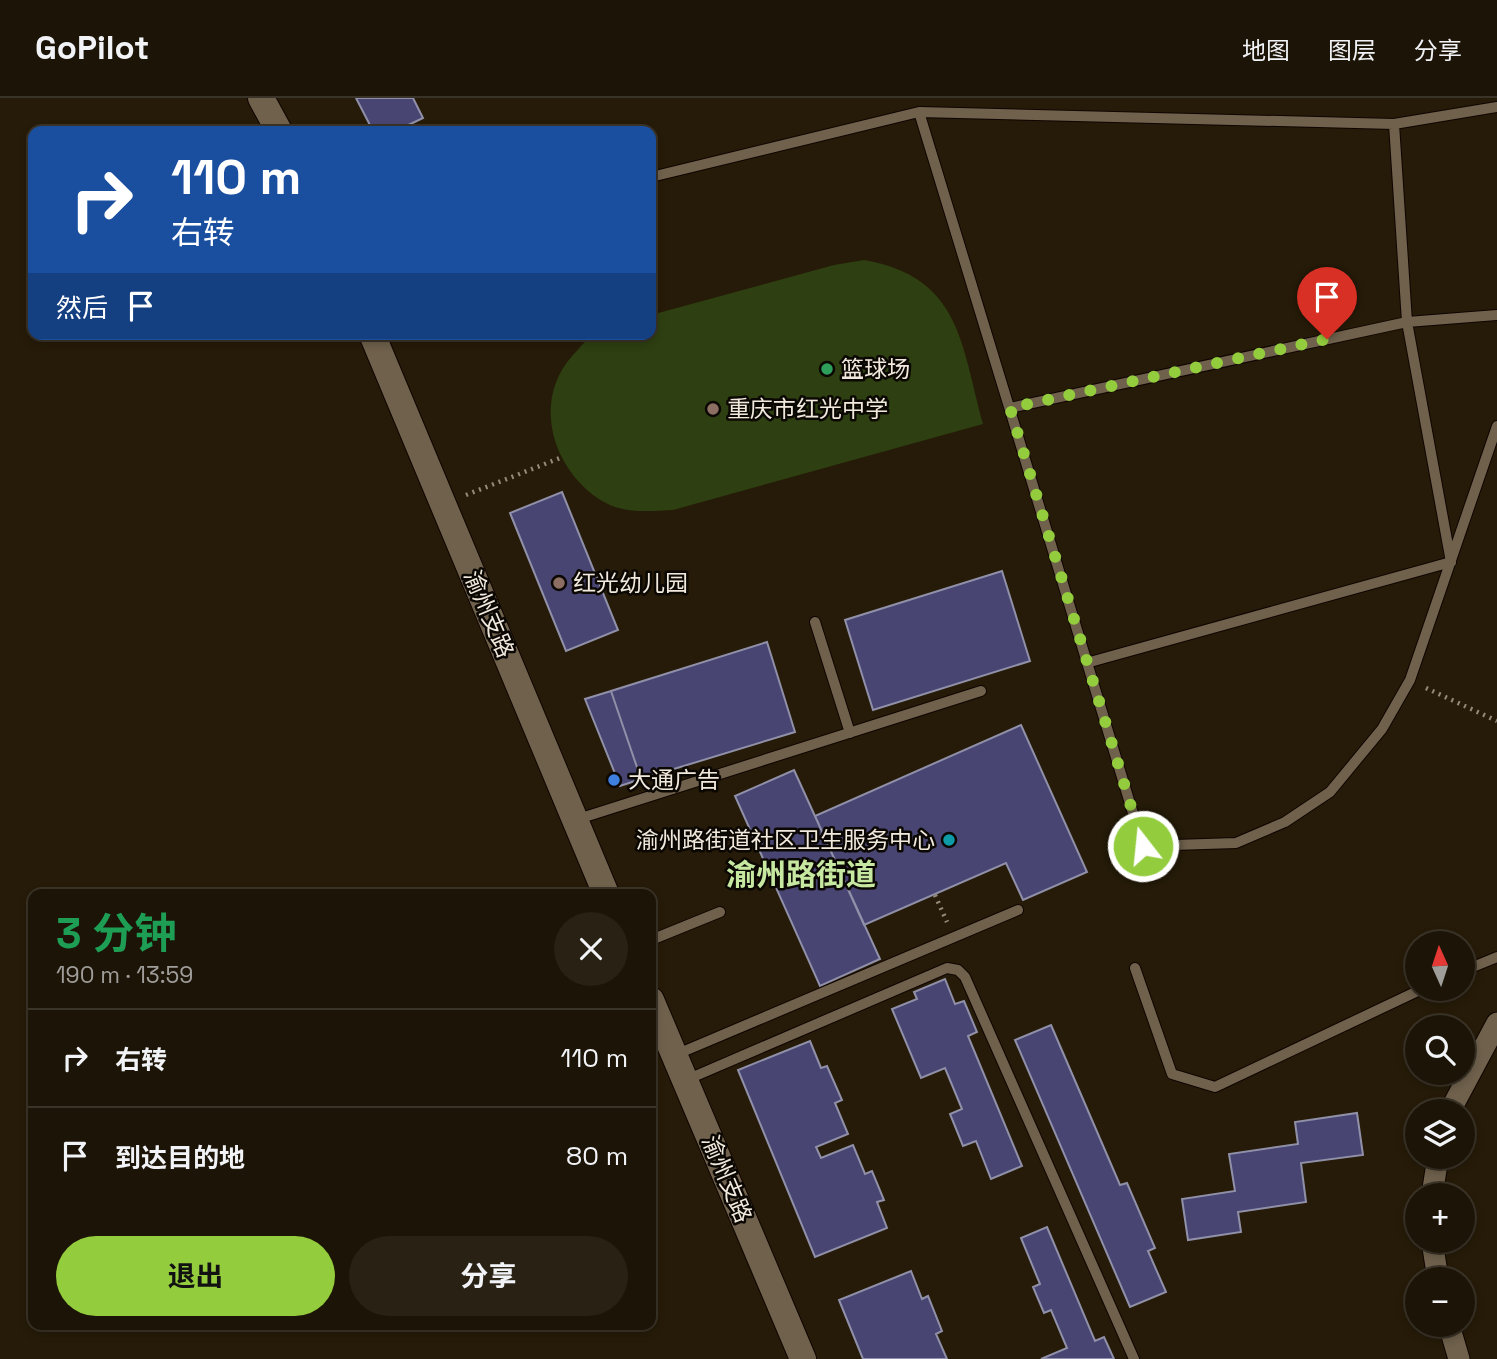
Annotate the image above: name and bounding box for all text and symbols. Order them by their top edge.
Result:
text: GoPilot [35,27,149,69]
text: 地图 [1242,35,1290,66]
text: 图层 [1328,35,1376,66]
text: 分享 [1414,35,1462,66]
text: 110 m [171,146,301,208]
icon: right [56,154,147,245]
text: 右转 [171,213,235,253]
pin [1297,267,1357,339]
icon: arrive [1308,278,1346,316]
icon: arrive [122,287,160,325]
text: 然后 [56,291,108,325]
place label: 篮球场 [841,354,910,384]
marker: 篮球场 [819,361,835,377]
place label: 重庆市红光中学 [727,394,888,424]
marker: 重庆市红光中学 [705,401,721,417]
street label: 渝州支路 [457,566,521,662]
place label: 红光幼儿园 [573,568,688,598]
marker: 红光幼儿园 [551,575,567,591]
place label: 大通广告 [628,765,720,795]
marker: 大通广告 [606,772,622,788]
position arrow [1106,809,1180,883]
place label: 渝州路街道社区卫生服务中心 [636,825,935,855]
marker: 渝州路街道社区卫生服务中心 [941,832,957,848]
district label: 渝州路街道 [726,855,876,894]
text: 3 分钟 [56,907,176,960]
button: close [554,912,628,986]
north arrow [1405,931,1475,1001]
map controls [1405,931,1475,1337]
text: 190 m · 13:59 [56,960,193,990]
button: search [1405,1015,1475,1085]
icon: right [56,1039,94,1077]
text: 110 m [561,1041,628,1075]
text: 右转 [115,1043,167,1077]
button: layers [1405,1099,1475,1169]
street label: 渝州支路 [695,1131,759,1227]
icon: arrive [56,1137,94,1175]
text: 80 m [566,1139,628,1173]
text: 到达目的地 [115,1141,245,1175]
button: + [1405,1183,1475,1253]
button: 退出 [56,1236,335,1316]
button: 分享 [349,1236,628,1316]
button: − [1405,1267,1475,1337]

